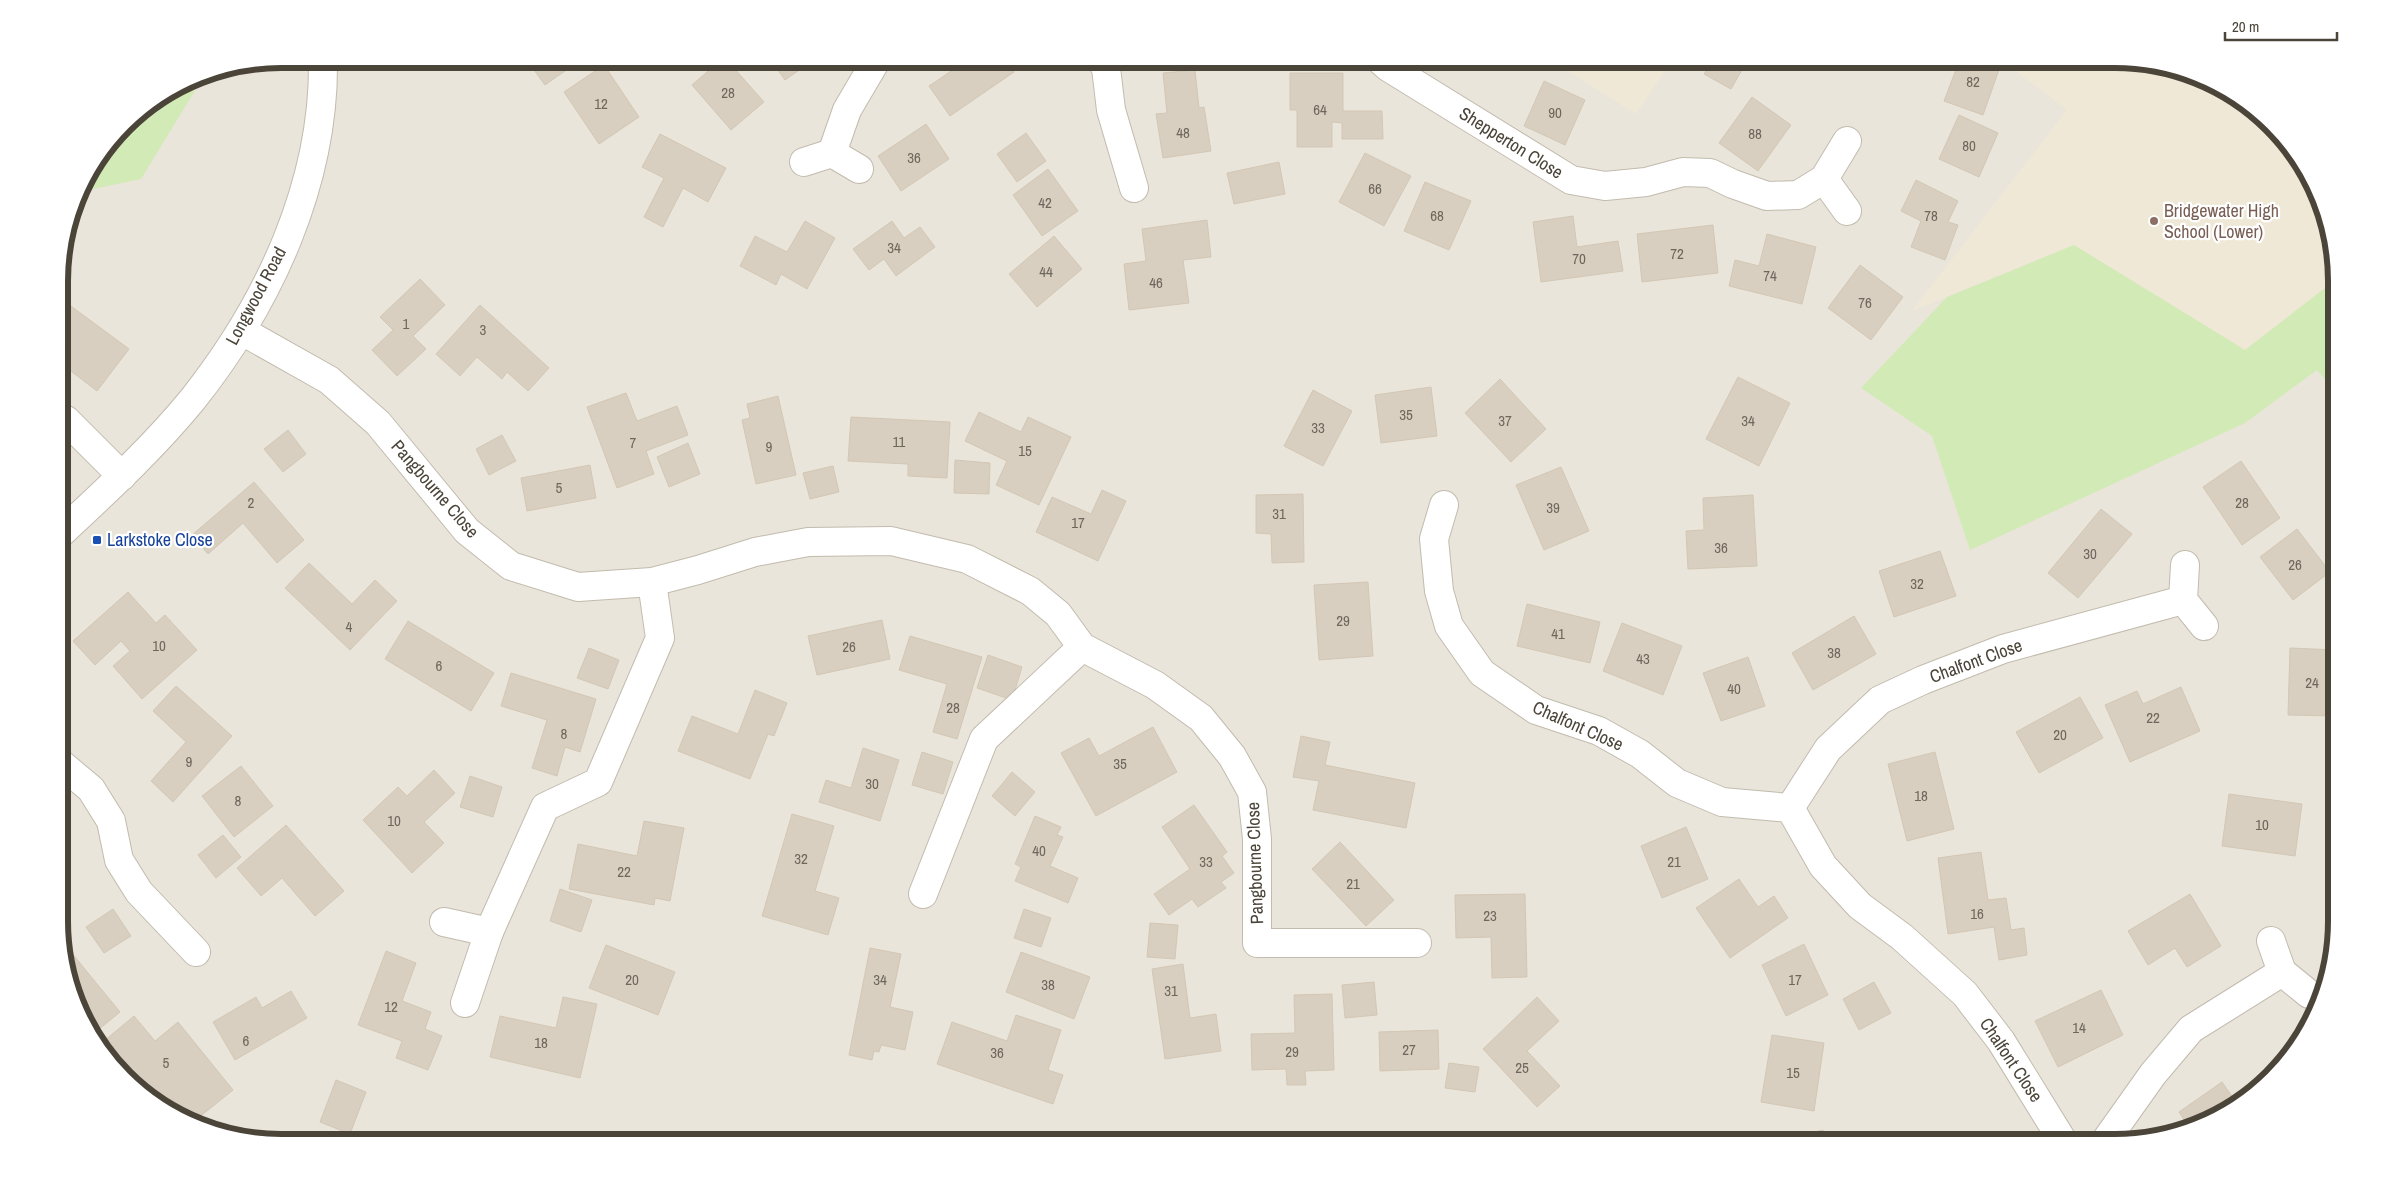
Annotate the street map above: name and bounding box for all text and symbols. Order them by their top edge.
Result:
scale bar [2225,10,2338,42]
text: 20 m [2232,16,2259,37]
house number: 82 [1966,71,1980,92]
house number: 28 [721,82,735,103]
house number: 12 [594,93,608,114]
house number: 64 [1313,99,1327,120]
street label: Shepperton Close [1455,101,1568,184]
house number: 90 [1548,102,1562,123]
house number: 48 [1176,122,1190,143]
house number: 88 [1748,123,1762,144]
house number: 80 [1962,135,1976,156]
house number: 36 [907,147,921,168]
house number: 66 [1368,178,1382,199]
house number: 42 [1038,192,1052,213]
place label: Bridgewater High School (Lower) [2164,198,2279,244]
house number: 68 [1430,205,1444,226]
house number: 78 [1924,205,1938,226]
marker: Bridgewater High School (Lower) [2148,215,2160,227]
house number: 34 [887,237,901,258]
street label: Longwood Road [219,242,292,349]
house number: 72 [1670,243,1684,264]
house number: 70 [1572,248,1586,269]
house number: 44 [1039,261,1053,282]
house number: 74 [1763,265,1777,286]
house number: 46 [1149,272,1163,293]
house number: 76 [1858,292,1872,313]
house number: 1 [403,313,410,334]
house number: 3 [480,319,487,340]
house number: 35 [1399,404,1413,425]
house number: 37 [1498,410,1512,431]
house number: 34 [1741,410,1755,431]
house number: 33 [1311,417,1325,438]
house number: 11 [893,431,906,452]
house number: 7 [630,432,637,453]
street label: Pangbourne Close [386,434,485,543]
house number: 9 [766,436,773,457]
house number: 15 [1018,440,1032,461]
house number: 5 [556,477,563,498]
house number: 2 [248,492,255,513]
house number: 28 [2235,492,2249,513]
house number: 39 [1546,497,1560,518]
house number: 31 [1272,503,1286,524]
house number: 17 [1071,512,1085,533]
place label: Larkstoke Close [107,527,213,552]
marker: Larkstoke Close [91,534,103,546]
house number: 36 [1714,537,1728,558]
house number: 30 [2083,543,2097,564]
house number: 26 [2288,554,2302,575]
house number: 32 [1910,573,1924,594]
house number: 29 [1336,610,1350,631]
house number: 4 [346,616,353,637]
house number: 41 [1551,623,1565,644]
street label: Chalfont Close [1926,632,2026,689]
house number: 10 [152,635,166,656]
house number: 26 [842,636,856,657]
house number: 38 [1827,642,1841,663]
house number: 43 [1636,648,1650,669]
house number: 6 [436,655,443,676]
house number: 24 [2305,672,2319,693]
house number: 40 [1727,678,1741,699]
street label: Chalfont Close [1529,694,1628,757]
house number: 28 [946,697,960,718]
house number: 22 [2146,707,2160,728]
house number: 8 [561,723,568,744]
house number: 20 [2053,724,2067,745]
house number: 9 [186,751,193,772]
house number: 35 [1113,753,1127,774]
house number: 30 [865,773,879,794]
house number: 18 [1914,785,1928,806]
house number: 8 [235,790,242,811]
street label: Pangbourne Close [1240,801,1269,925]
house number: 10 [387,810,401,831]
house number: 10 [2255,814,2269,835]
house number: 40 [1032,840,1046,861]
house number: 32 [794,848,808,869]
house number: 33 [1199,851,1213,872]
house number: 21 [1667,851,1681,872]
house number: 22 [617,861,631,882]
house number: 21 [1346,873,1360,894]
house number: 16 [1970,903,1984,924]
house number: 23 [1483,905,1497,926]
house number: 20 [625,969,639,990]
house number: 34 [873,969,887,990]
house number: 17 [1788,969,1802,990]
house number: 38 [1041,974,1055,995]
house number: 31 [1164,980,1178,1001]
house number: 12 [384,996,398,1017]
street label: Chalfont Close [1974,1013,2049,1107]
house number: 14 [2072,1017,2086,1038]
house number: 6 [243,1030,250,1051]
house number: 18 [534,1032,548,1053]
house number: 27 [1402,1039,1416,1060]
house number: 29 [1285,1041,1299,1062]
house number: 36 [990,1042,1004,1063]
house number: 5 [163,1052,170,1073]
house number: 25 [1515,1057,1529,1078]
house number: 15 [1786,1062,1800,1083]

